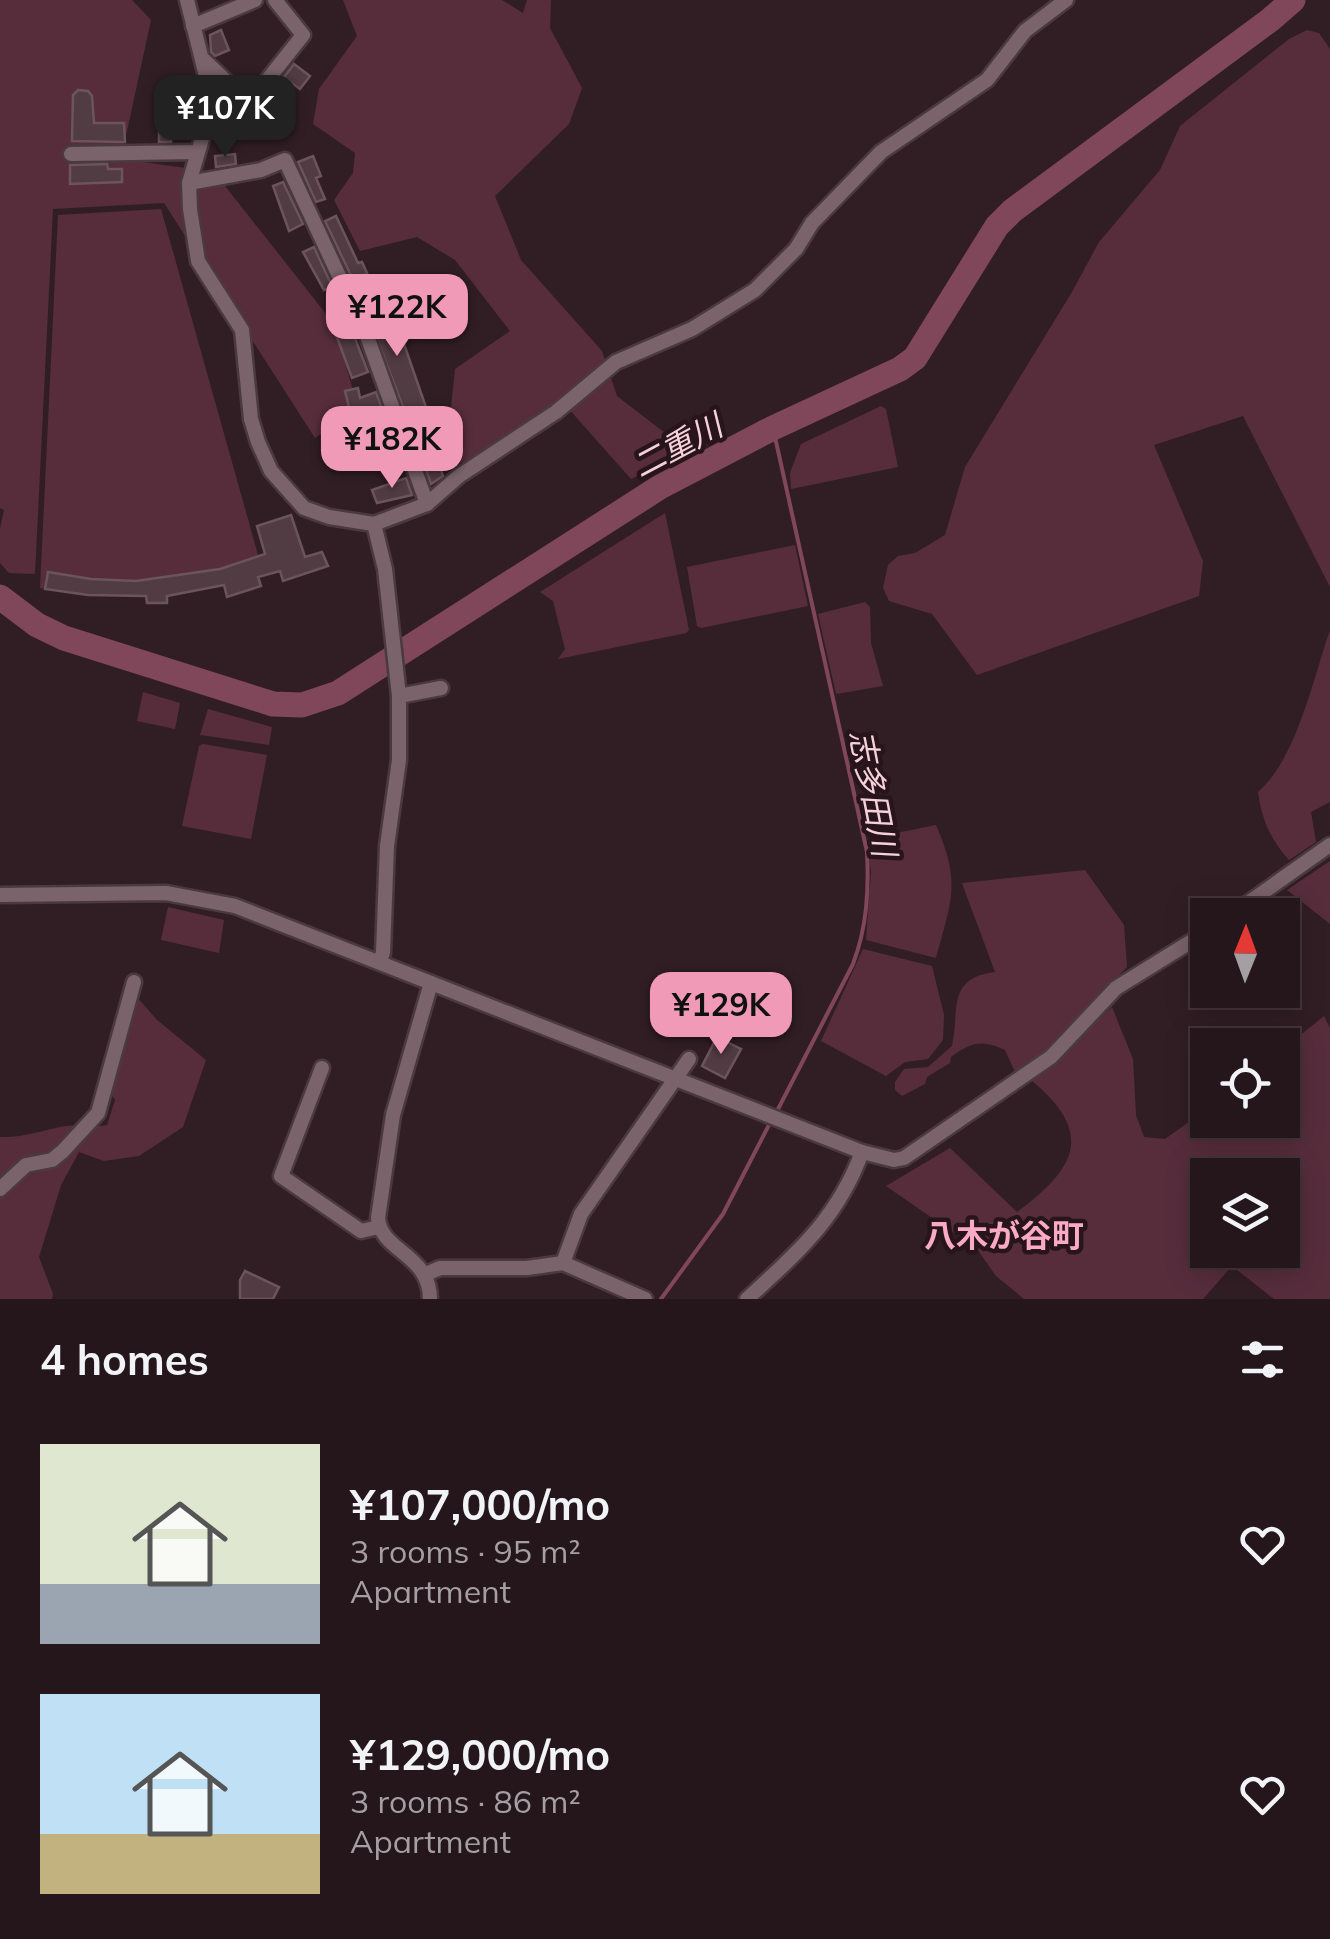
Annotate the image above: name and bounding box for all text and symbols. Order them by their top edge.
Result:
pin: ¥107K [155,75,295,160]
text: ¥107K [176,87,274,127]
pin: ¥122K [327,274,467,359]
text: ¥122K [348,286,446,326]
water label: 二重川 [625,403,731,485]
pin: ¥182K [322,406,462,491]
text: ¥182K [343,418,441,458]
water label: 志多田川 [842,726,906,863]
north arrow [1190,898,1300,1008]
map controls [1190,898,1300,1268]
pin: ¥129K [651,972,791,1057]
text: ¥129K [672,984,770,1024]
button: locate [1190,1028,1300,1138]
button: layers [1190,1158,1300,1268]
district label: 八木が谷町 [924,1215,1084,1255]
icon: filters [1235,1332,1290,1387]
text: 4 homes [40,1333,209,1386]
text: ¥107,000/mo [350,1478,610,1531]
icon: home [120,1484,240,1604]
icon: heart [1235,1517,1290,1572]
text: 3 rooms · 95 m² [350,1531,581,1571]
text: Apartment [350,1571,511,1611]
text: ¥129,000/mo [350,1728,610,1781]
icon: home [120,1734,240,1854]
icon: heart [1235,1767,1290,1822]
text: 3 rooms · 86 m² [350,1781,581,1821]
text: Apartment [350,1821,511,1861]

